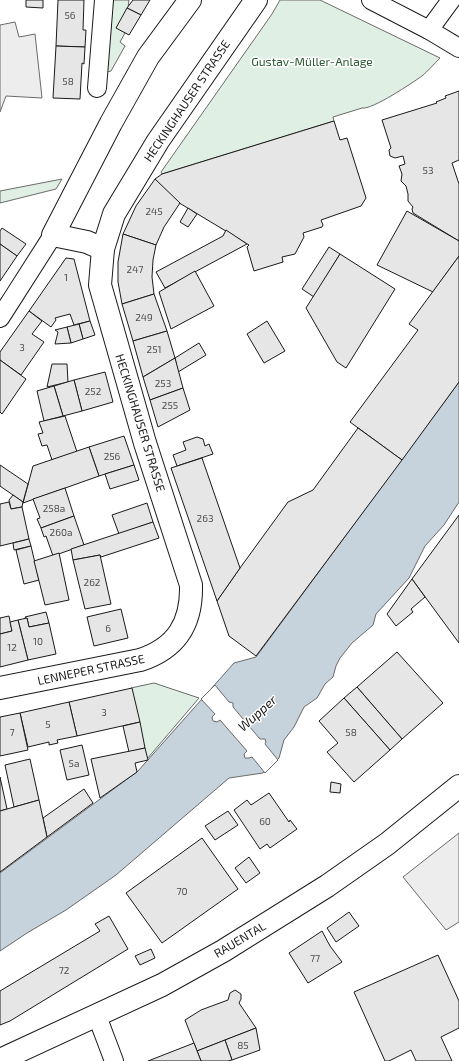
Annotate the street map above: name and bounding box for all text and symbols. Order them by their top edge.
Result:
house number: 56 [64,9,76,21]
street label: HECKINGHAUSER STRASSE [140,37,232,164]
park label: Gustav-Müller-Anlage [251,54,373,68]
house number: 58 [62,75,74,87]
house number: 53 [423,164,433,176]
house number: 245 [145,205,163,217]
house number: 247 [127,263,143,275]
house number: 1 [64,271,68,283]
house number: 249 [135,311,153,323]
house number: 3 [19,341,25,353]
house number: 251 [147,343,161,355]
street label: HECKINGHAUSER STRASSE [113,352,169,494]
house number: 253 [155,377,171,389]
house number: 252 [85,385,102,397]
house number: 255 [162,399,178,411]
house number: 256 [104,450,121,462]
house number: 258a [43,502,65,514]
house number: 263 [197,512,213,524]
house number: 260a [50,526,72,538]
house number: 262 [84,576,101,588]
house number: 6 [105,622,111,634]
house number: 10 [33,635,43,647]
house number: 12 [7,641,17,653]
street label: LENNEPER STRASSE [36,651,146,687]
water label: Wupper [234,691,280,735]
house number: 3 [101,706,107,718]
house number: 5 [45,718,51,730]
house number: 7 [9,726,15,738]
house number: 58 [345,726,357,738]
house number: 5a [69,757,79,769]
house number: 60 [259,815,271,827]
house number: 70 [176,885,188,897]
street label: RAUENTAL [211,918,268,960]
house number: 77 [310,952,320,964]
house number: 72 [59,964,70,976]
house number: 85 [237,1039,249,1051]

